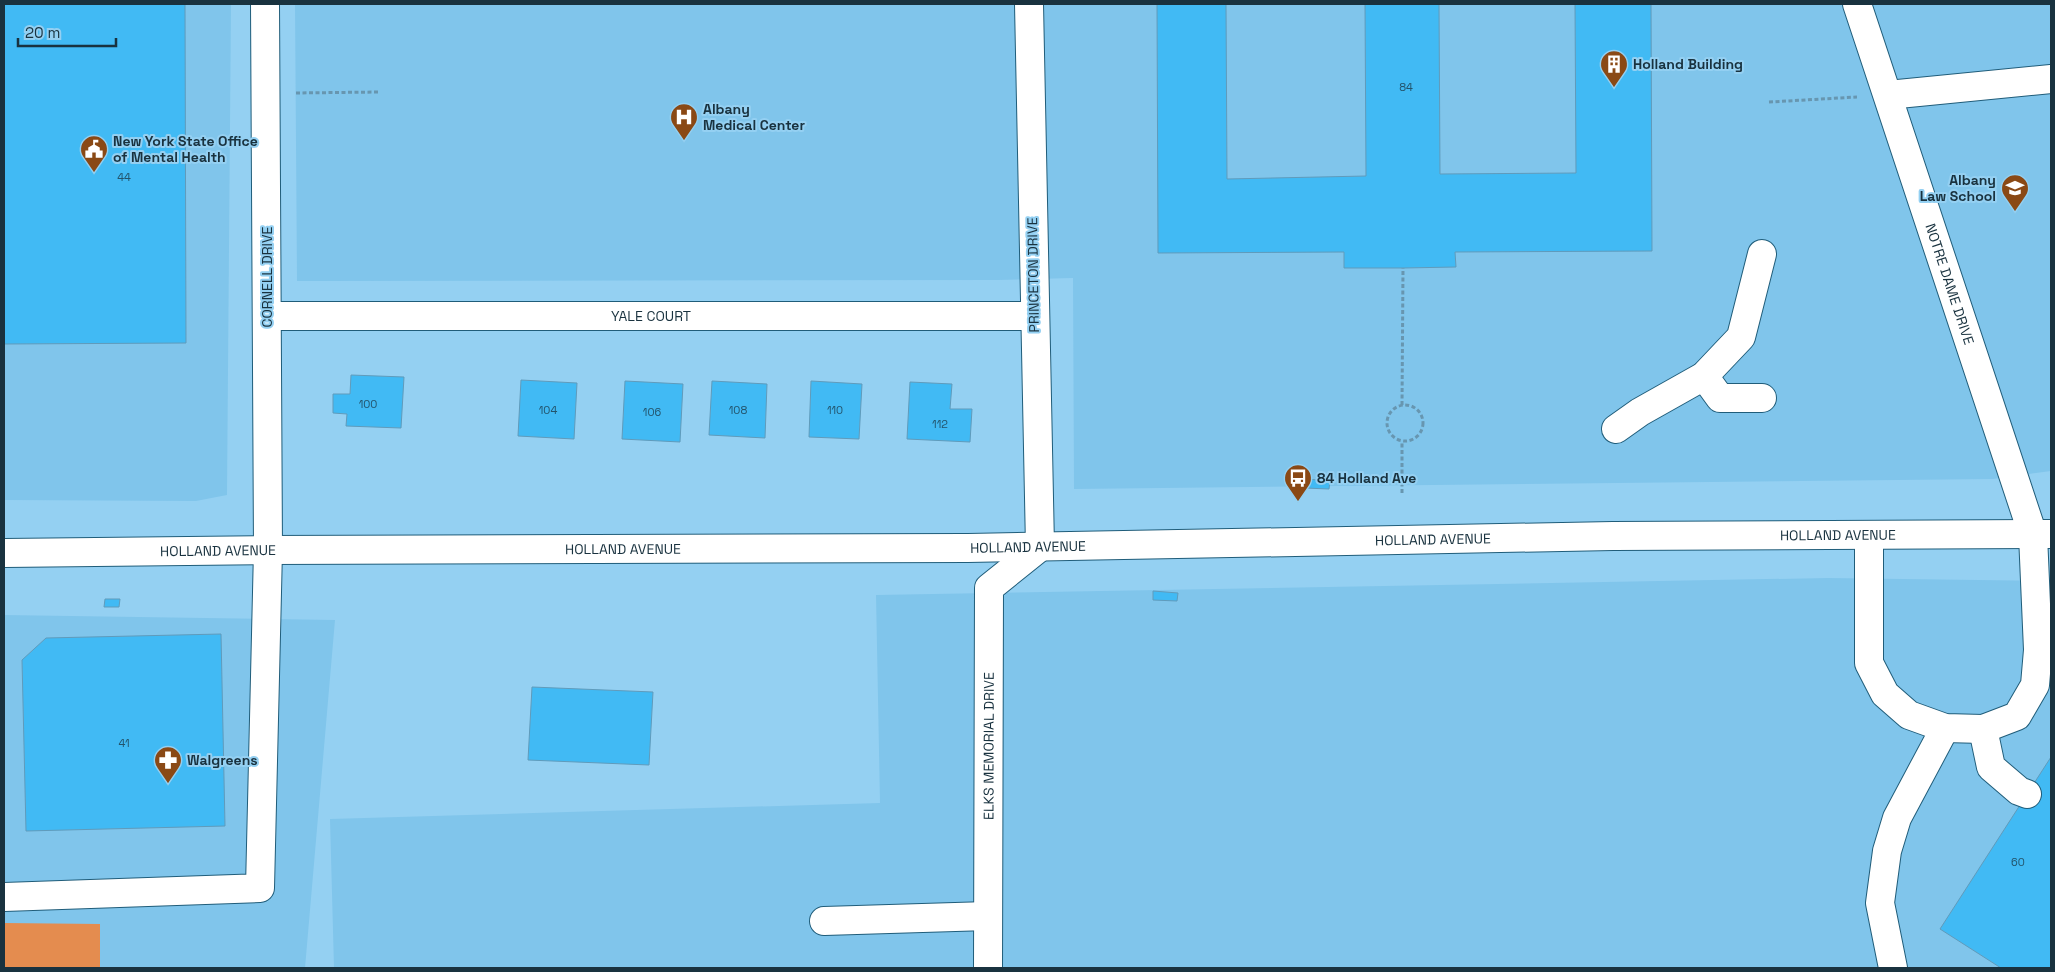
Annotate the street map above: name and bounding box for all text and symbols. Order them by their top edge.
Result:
scale bar [18,15,115,47]
text: 20 m [25,23,60,42]
building icon: Holland Building [1599,49,1629,88]
place label: Holland Building [1633,55,1743,73]
house number: 84 [1399,80,1413,94]
place label: Albany Medical Center [703,100,805,134]
hospital icon: Albany Medical Center [669,102,699,141]
place label: New York State Office of Mental Health [113,132,258,166]
public building icon: New York State Office of Mental Health [79,134,109,173]
house number: 44 [117,170,131,184]
place label: Albany Law School [1920,171,1996,205]
school or university icon: Albany Law School [2000,173,2030,212]
street label: PRINCETON DRIVE [1023,217,1043,333]
street label: NOTRE DAME DRIVE [1921,221,1978,347]
street label: CORNELL DRIVE [258,226,276,327]
street label: YALE COURT [611,307,691,325]
house number: 100 [359,397,377,411]
house number: 104 [539,403,557,417]
house number: 108 [729,403,747,417]
house number: 110 [827,403,843,417]
house number: 106 [643,405,661,419]
house number: 112 [932,417,948,431]
bus stop icon: 84 Holland Ave [1283,463,1313,502]
place label: 84 Holland Ave [1317,469,1416,487]
street label: HOLLAND AVENUE [1780,526,1896,544]
street label: HOLLAND AVENUE [1375,529,1491,549]
street label: HOLLAND AVENUE [970,537,1086,557]
street label: HOLLAND AVENUE [565,540,681,558]
street label: HOLLAND AVENUE [160,541,276,560]
street label: ELKS MEMORIAL DRIVE [979,672,998,820]
house number: 41 [118,736,130,750]
pharmacy icon: Walgreens [153,745,183,784]
place label: Walgreens [187,751,258,769]
house number: 60 [2011,855,2025,869]

